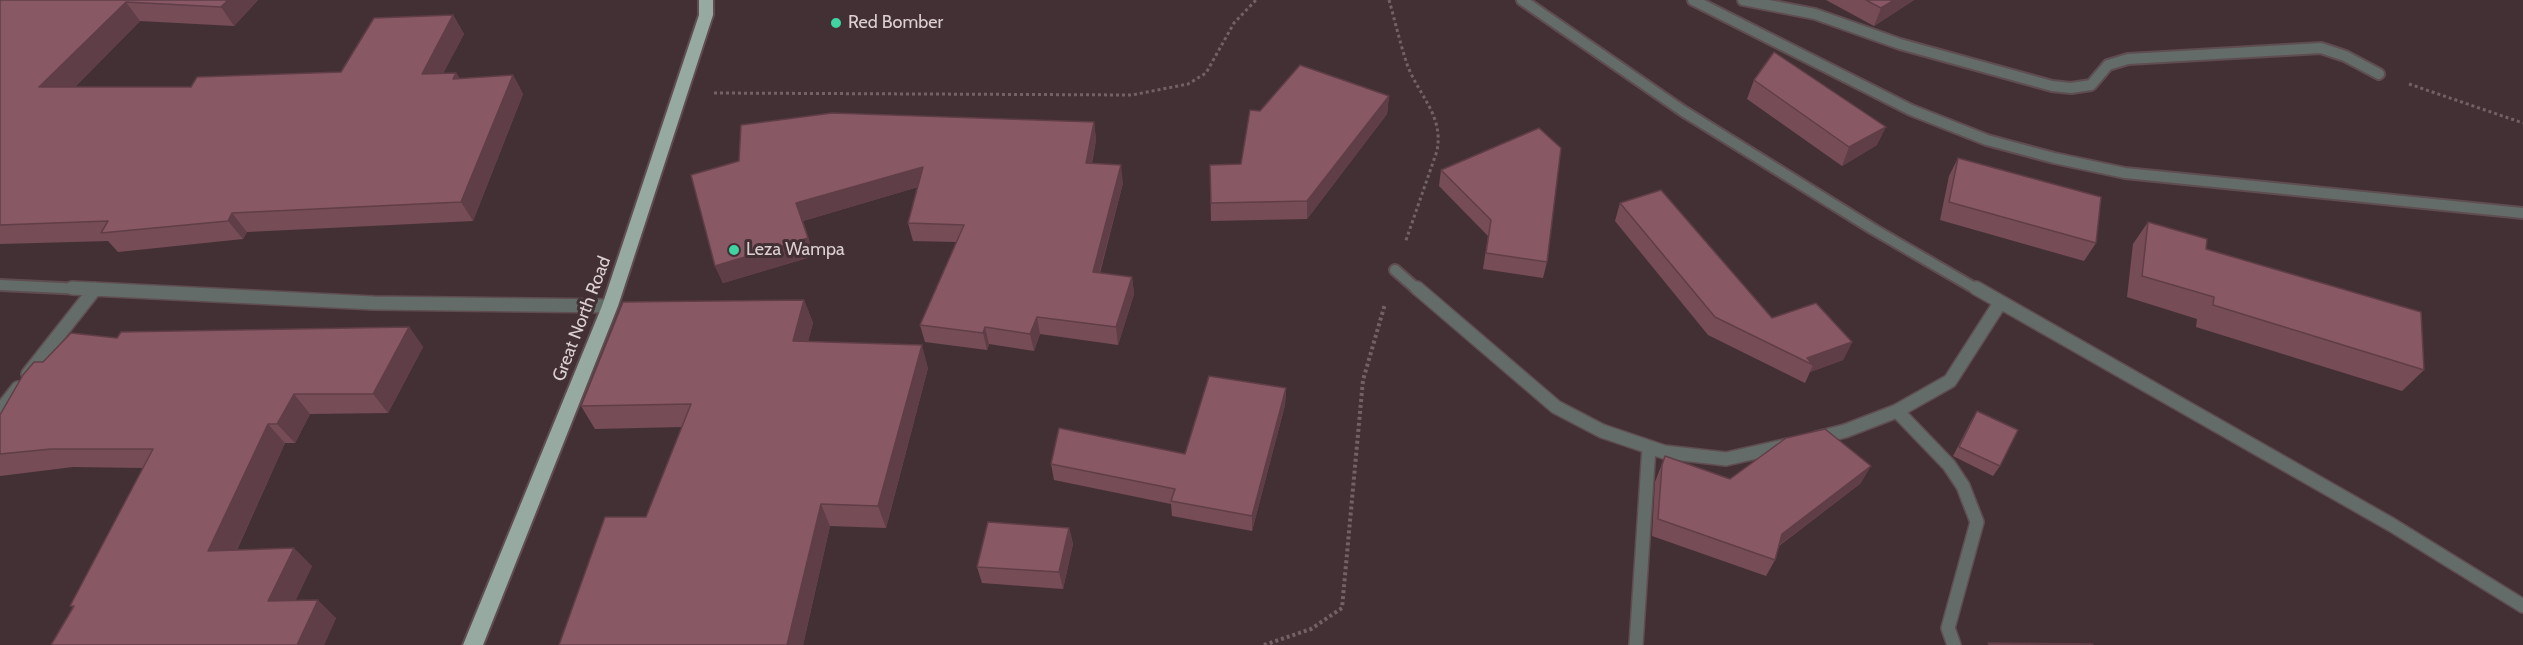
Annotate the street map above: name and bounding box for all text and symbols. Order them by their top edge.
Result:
place label: Red Bomber [848,12,943,34]
marker: Red Bomber [829,16,843,30]
place label: Leza Wampa [746,239,845,261]
marker: Leza Wampa [727,243,741,257]
street label: Great North Road [548,253,616,385]

